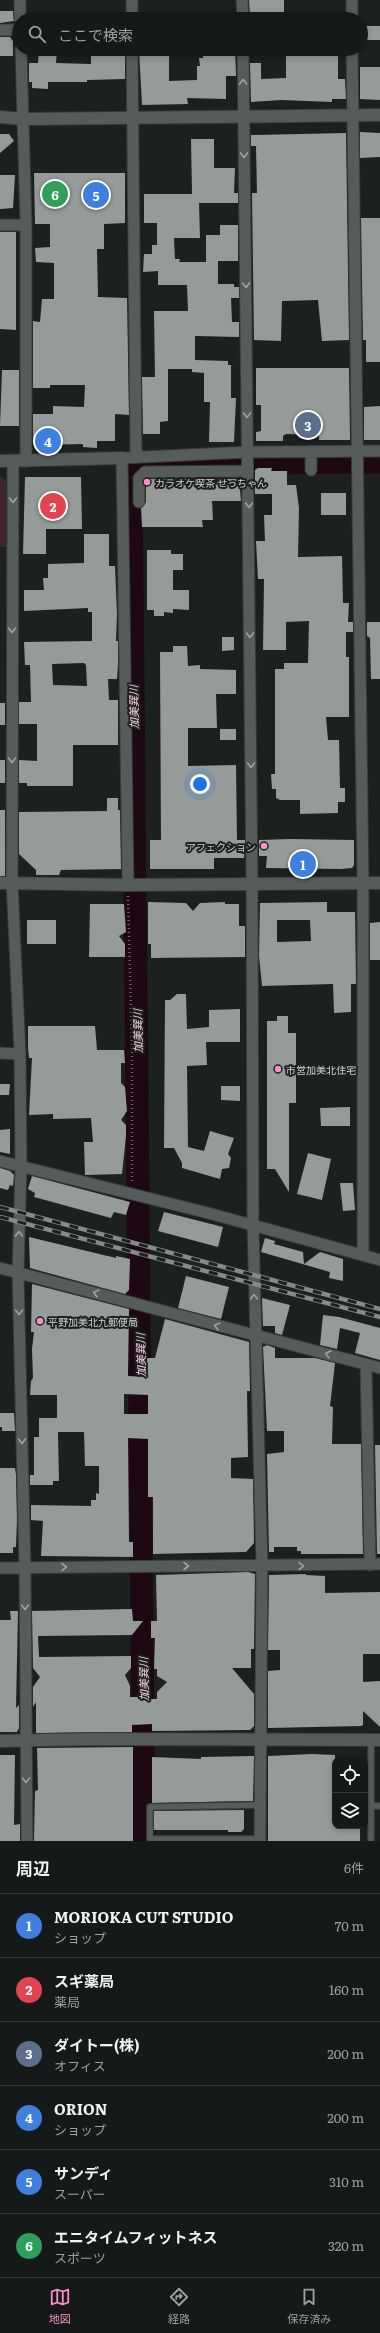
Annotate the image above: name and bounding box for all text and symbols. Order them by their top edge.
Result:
search box [12,12,368,56]
icon: search [26,23,48,45]
text: ここで検索 [58,23,133,46]
one-way arrow [239,79,247,85]
one-way arrow [240,152,248,158]
pin: 6 [42,179,68,209]
pin: 5 [83,180,109,210]
one-way arrow [242,282,250,288]
pin: 3 [295,410,321,440]
one-way arrow [243,412,251,418]
pin: 4 [35,426,61,456]
place label: カラオケ喫茶 せっちゃん [155,475,267,490]
marker: カラオケ喫茶 せっちゃん [142,477,152,487]
pin: 2 [40,491,66,521]
one-way arrow [9,497,17,503]
one-way arrow [244,502,253,508]
one-way arrow [8,627,16,633]
one-way arrow [246,632,254,638]
water label: 加美巽川 [125,684,141,729]
one-way arrow [8,757,16,763]
one-way arrow [247,762,255,768]
your location [190,774,210,794]
place label: アフェクション [186,839,256,854]
marker: アフェクション [259,841,269,851]
pin: 1 [290,849,316,879]
water label: 加美巽川 [129,1008,145,1053]
place label: 市営加美北住宅 [286,1062,356,1077]
marker: 市営加美北住宅 [273,1064,283,1074]
one-way arrow [15,1231,24,1237]
one-way arrow [92,1289,99,1298]
one-way arrow [250,1294,258,1300]
one-way arrow [15,1309,23,1315]
place label: 平野加美北九郵便局 [48,1314,138,1329]
marker: 平野加美北九郵便局 [35,1316,45,1326]
one-way arrow [214,1322,221,1331]
water label: 加美巽川 [132,1332,148,1377]
one-way arrow [325,1351,331,1359]
one-way arrow [18,1438,27,1444]
one-way arrow [183,1562,189,1570]
one-way arrow [298,1562,304,1570]
one-way arrow [61,1563,67,1571]
one-way arrow [21,1604,30,1610]
water label: 加美巽川 [135,1656,151,1701]
map controls [332,1757,368,1829]
button: locate [332,1757,368,1793]
one-way arrow [22,1777,30,1783]
button: layers [332,1793,368,1829]
text: 周辺 [16,1855,50,1880]
text: 6件 [344,1858,364,1877]
text: MORIOKA CUT STUDIO [54,1905,233,1928]
text: 1 [26,1916,32,1935]
text: 70 m [335,1916,364,1935]
text: ショップ [54,1928,106,1947]
text: スギ薬局 [54,1969,114,1992]
text: 2 [26,1980,32,1999]
text: 160 m [329,1980,364,1999]
text: 薬局 [54,1992,80,2011]
text: ダイトー(株) [54,2033,140,2056]
text: 3 [25,2044,33,2063]
text: 200 m [327,2044,364,2063]
text: オフィス [54,2056,106,2075]
text: ORION [54,2097,107,2120]
text: 4 [25,2108,33,2127]
text: 200 m [327,2108,364,2127]
text: ショップ [54,2120,106,2139]
text: サンディ [54,2161,113,2184]
text: 5 [25,2172,33,2191]
text: 310 m [329,2172,364,2191]
text: スーパー [54,2184,106,2203]
text: エニタイムフィットネス [54,2225,218,2248]
text: 6 [25,2236,33,2255]
text: 320 m [328,2236,364,2255]
text: スポーツ [54,2248,106,2267]
tab: 地図 [49,2286,71,2326]
tab: 経路 [168,2286,190,2326]
tab: 保存済み [287,2286,331,2326]

